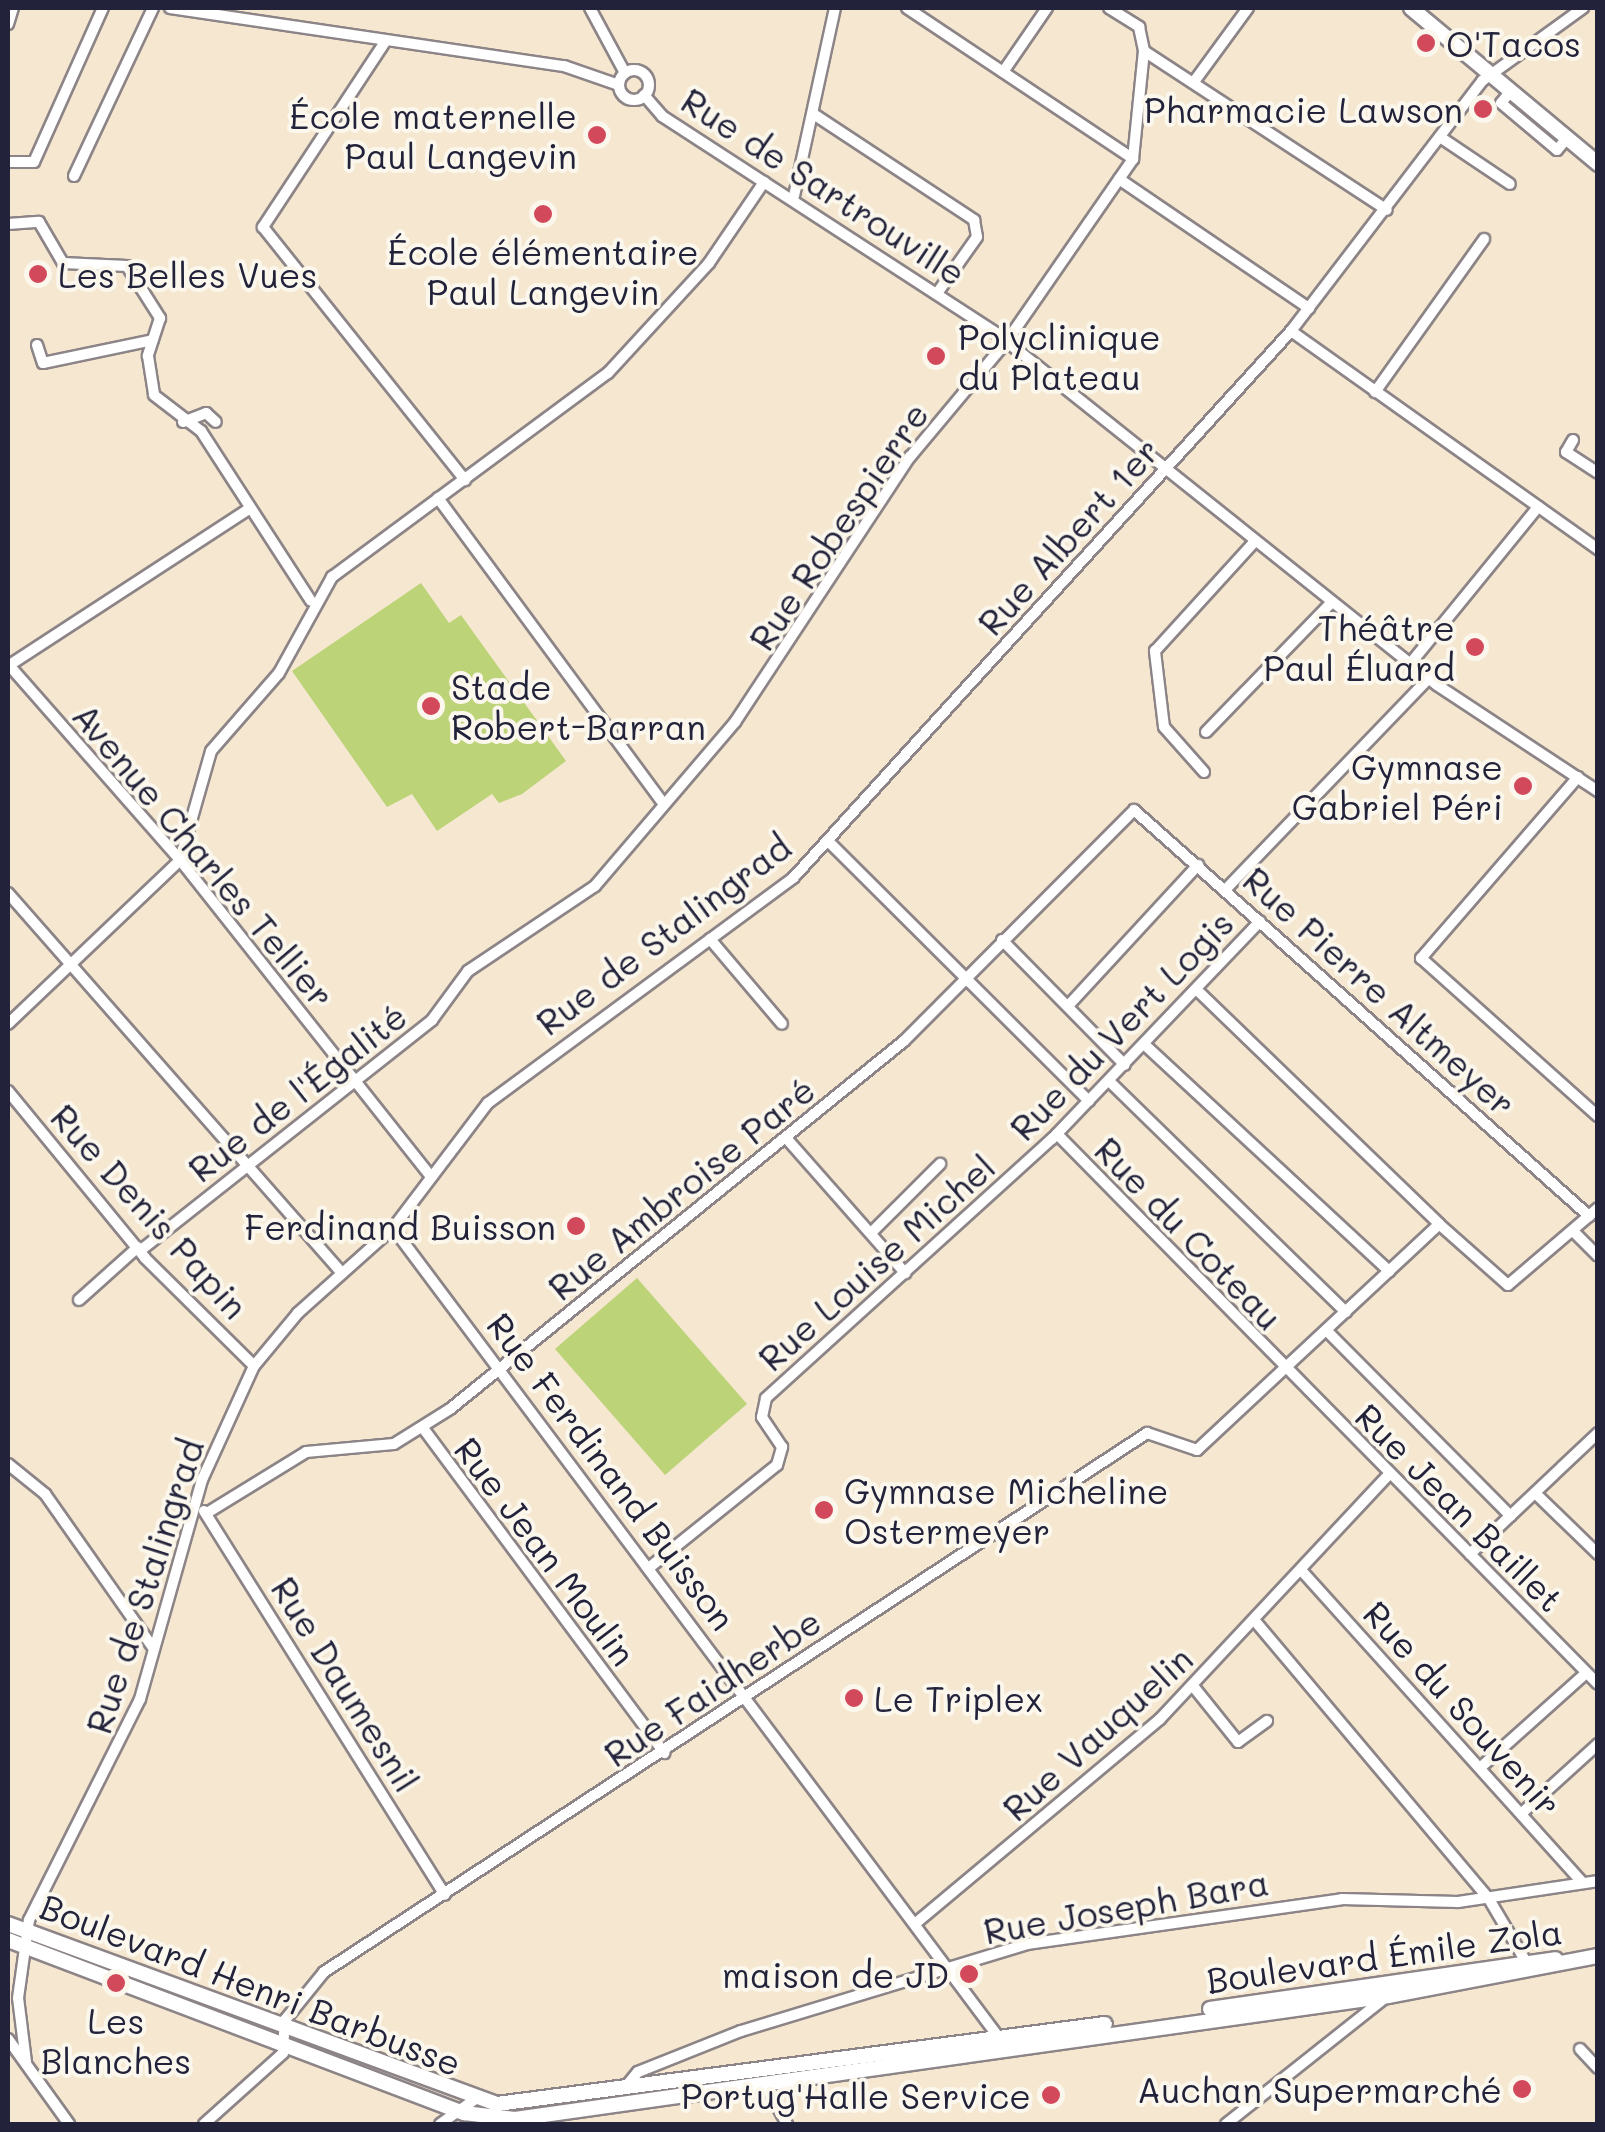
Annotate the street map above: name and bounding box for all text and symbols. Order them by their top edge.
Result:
place label: O'Tacos [1446,22,1581,64]
marker: O'Tacos [1415,32,1437,54]
street label: Rue de Sartrouville [674,79,974,293]
place label: Pharmacie Lawson [1144,88,1463,130]
place label: École maternelle Paul Langevin [289,94,577,176]
marker: Pharmacie Lawson [1472,98,1494,120]
marker: École maternelle Paul Langevin [586,124,608,146]
marker: École élémentaire Paul Langevin [532,203,554,225]
place label: École élémentaire Paul Langevin [387,230,699,312]
place label: Les Belles Vues [58,253,317,295]
marker: Les Belles Vues [27,263,49,285]
place label: Polyclinique du Plateau [958,315,1161,397]
marker: Polyclinique du Plateau [923,343,949,369]
street label: Rue Robespierre [740,394,936,658]
street label: Rue Albert 1er [969,429,1167,643]
place label: Théâtre Paul Éluard [1263,606,1455,688]
marker: Théâtre Paul Éluard [1464,636,1486,658]
place label: Stade Robert-Barran [451,665,706,747]
street label: Avenue Charles Tellier [65,695,343,1015]
marker: Stade Robert-Barran [420,695,442,717]
place label: Gymnase Gabriel Péri [1292,745,1503,827]
marker: Gymnase Gabriel Péri [1512,775,1534,797]
street label: Rue de Stalingrad [528,825,798,1043]
street label: Rue Pierre Altmeyer [1235,858,1525,1124]
street label: Rue du Vert Logis [1001,902,1241,1148]
street label: Rue de l'Égalité [180,994,414,1190]
street label: Rue Ambroise Paré [539,1068,823,1308]
street label: Rue Denis Papin [43,1095,257,1327]
street label: Rue du Coteau [1087,1128,1291,1338]
street label: Rue Louise Michel [749,1145,1003,1379]
place label: Ferdinand Buisson [245,1205,556,1247]
marker: Ferdinand Buisson [565,1215,587,1237]
street label: Rue Ferdinand Buisson [479,1304,745,1638]
street label: Rue Jean Baillet [1347,1394,1573,1620]
street label: Rue Jean Moulin [447,1429,645,1673]
street label: Rue de Stalingrad [77,1433,211,1739]
place label: Gymnase Micheline Ostermeyer [844,1469,1168,1551]
marker: Gymnase Micheline Ostermeyer [813,1499,835,1521]
street label: Rue Daumesnil [263,1569,429,1799]
street label: Rue du Souvenir [1356,1592,1570,1824]
street label: Rue Faidherbe [596,1599,828,1775]
street label: Rue Vauquelin [994,1637,1200,1829]
place label: Le Triplex [874,1677,1043,1719]
marker: Le Triplex [843,1687,865,1709]
street label: Rue Joseph Bara [980,1860,1272,1952]
street label: Boulevard Henri Barbusse [35,1884,467,2084]
street label: Boulevard Émile Zola [1204,1909,1564,2001]
place label: maison de JD [722,1953,949,1995]
marker: maison de JD [958,1963,980,1985]
marker: Les Blanches [105,1972,127,1994]
place label: Les Blanches [41,1999,191,2081]
place label: Auchan Supermarché [1137,2068,1502,2110]
place label: Portug'Halle Service [681,2074,1031,2116]
marker: Auchan Supermarché [1511,2078,1533,2100]
marker: Portug'Halle Service [1040,2084,1062,2106]

